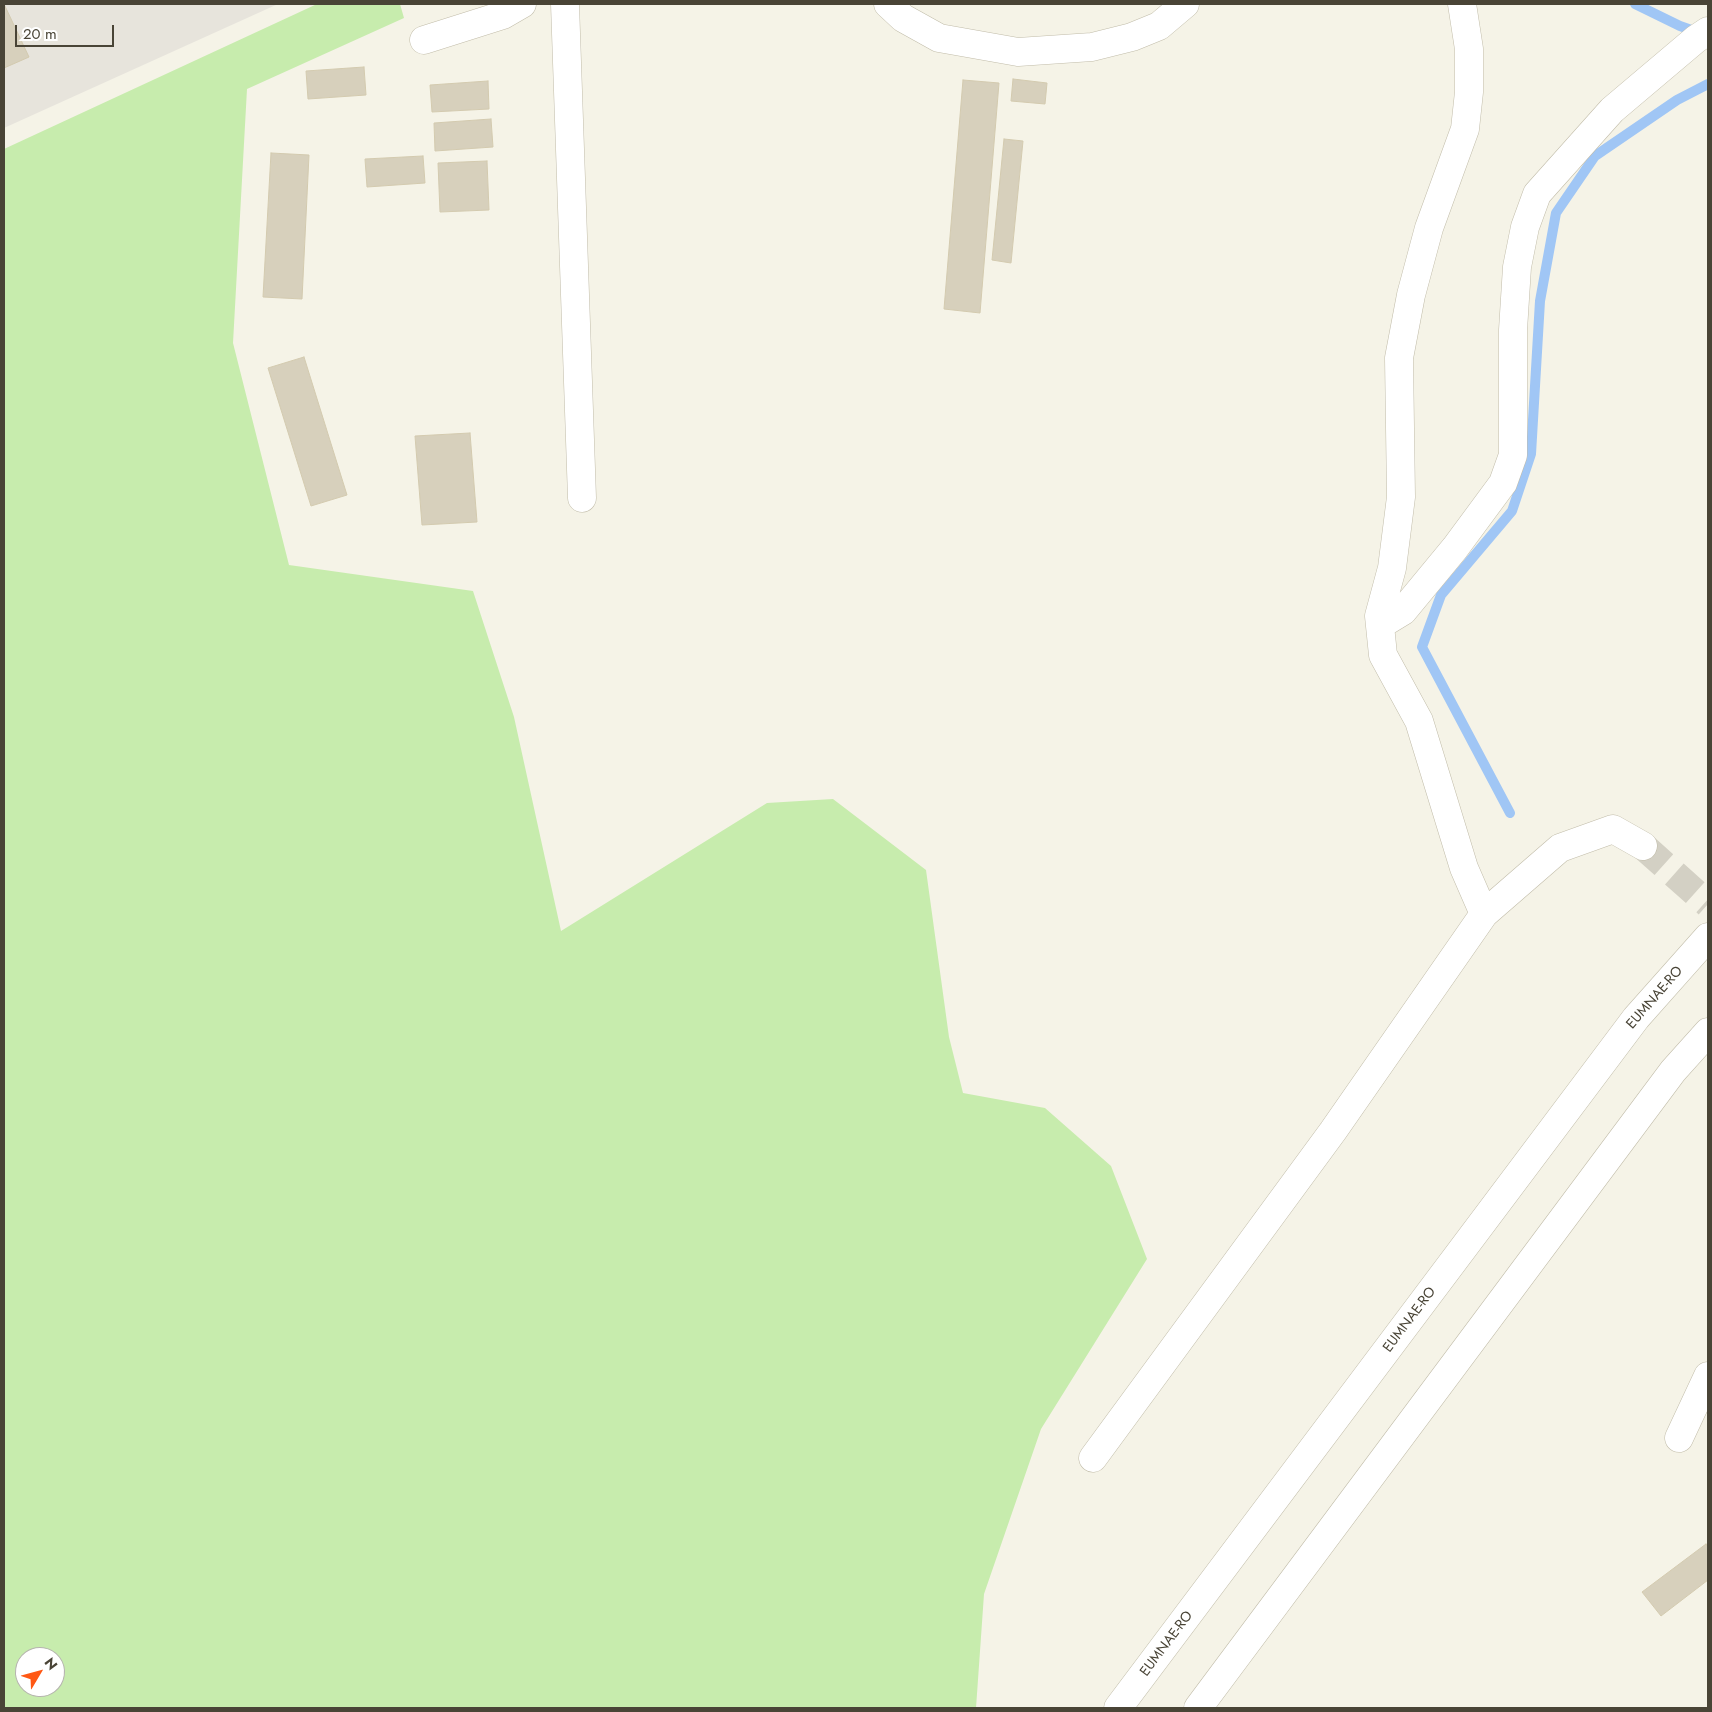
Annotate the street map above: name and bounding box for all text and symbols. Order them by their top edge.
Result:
scale bar [18,15,116,47]
text: 20 m [23,23,57,45]
street label: EUMNAE-RO [1623,963,1687,1033]
street label: EUMNAE-RO [1380,1284,1440,1356]
street label: EUMNAE-RO [1137,1608,1197,1680]
north arrow [15,1647,65,1697]
text: N [40,1653,63,1674]

